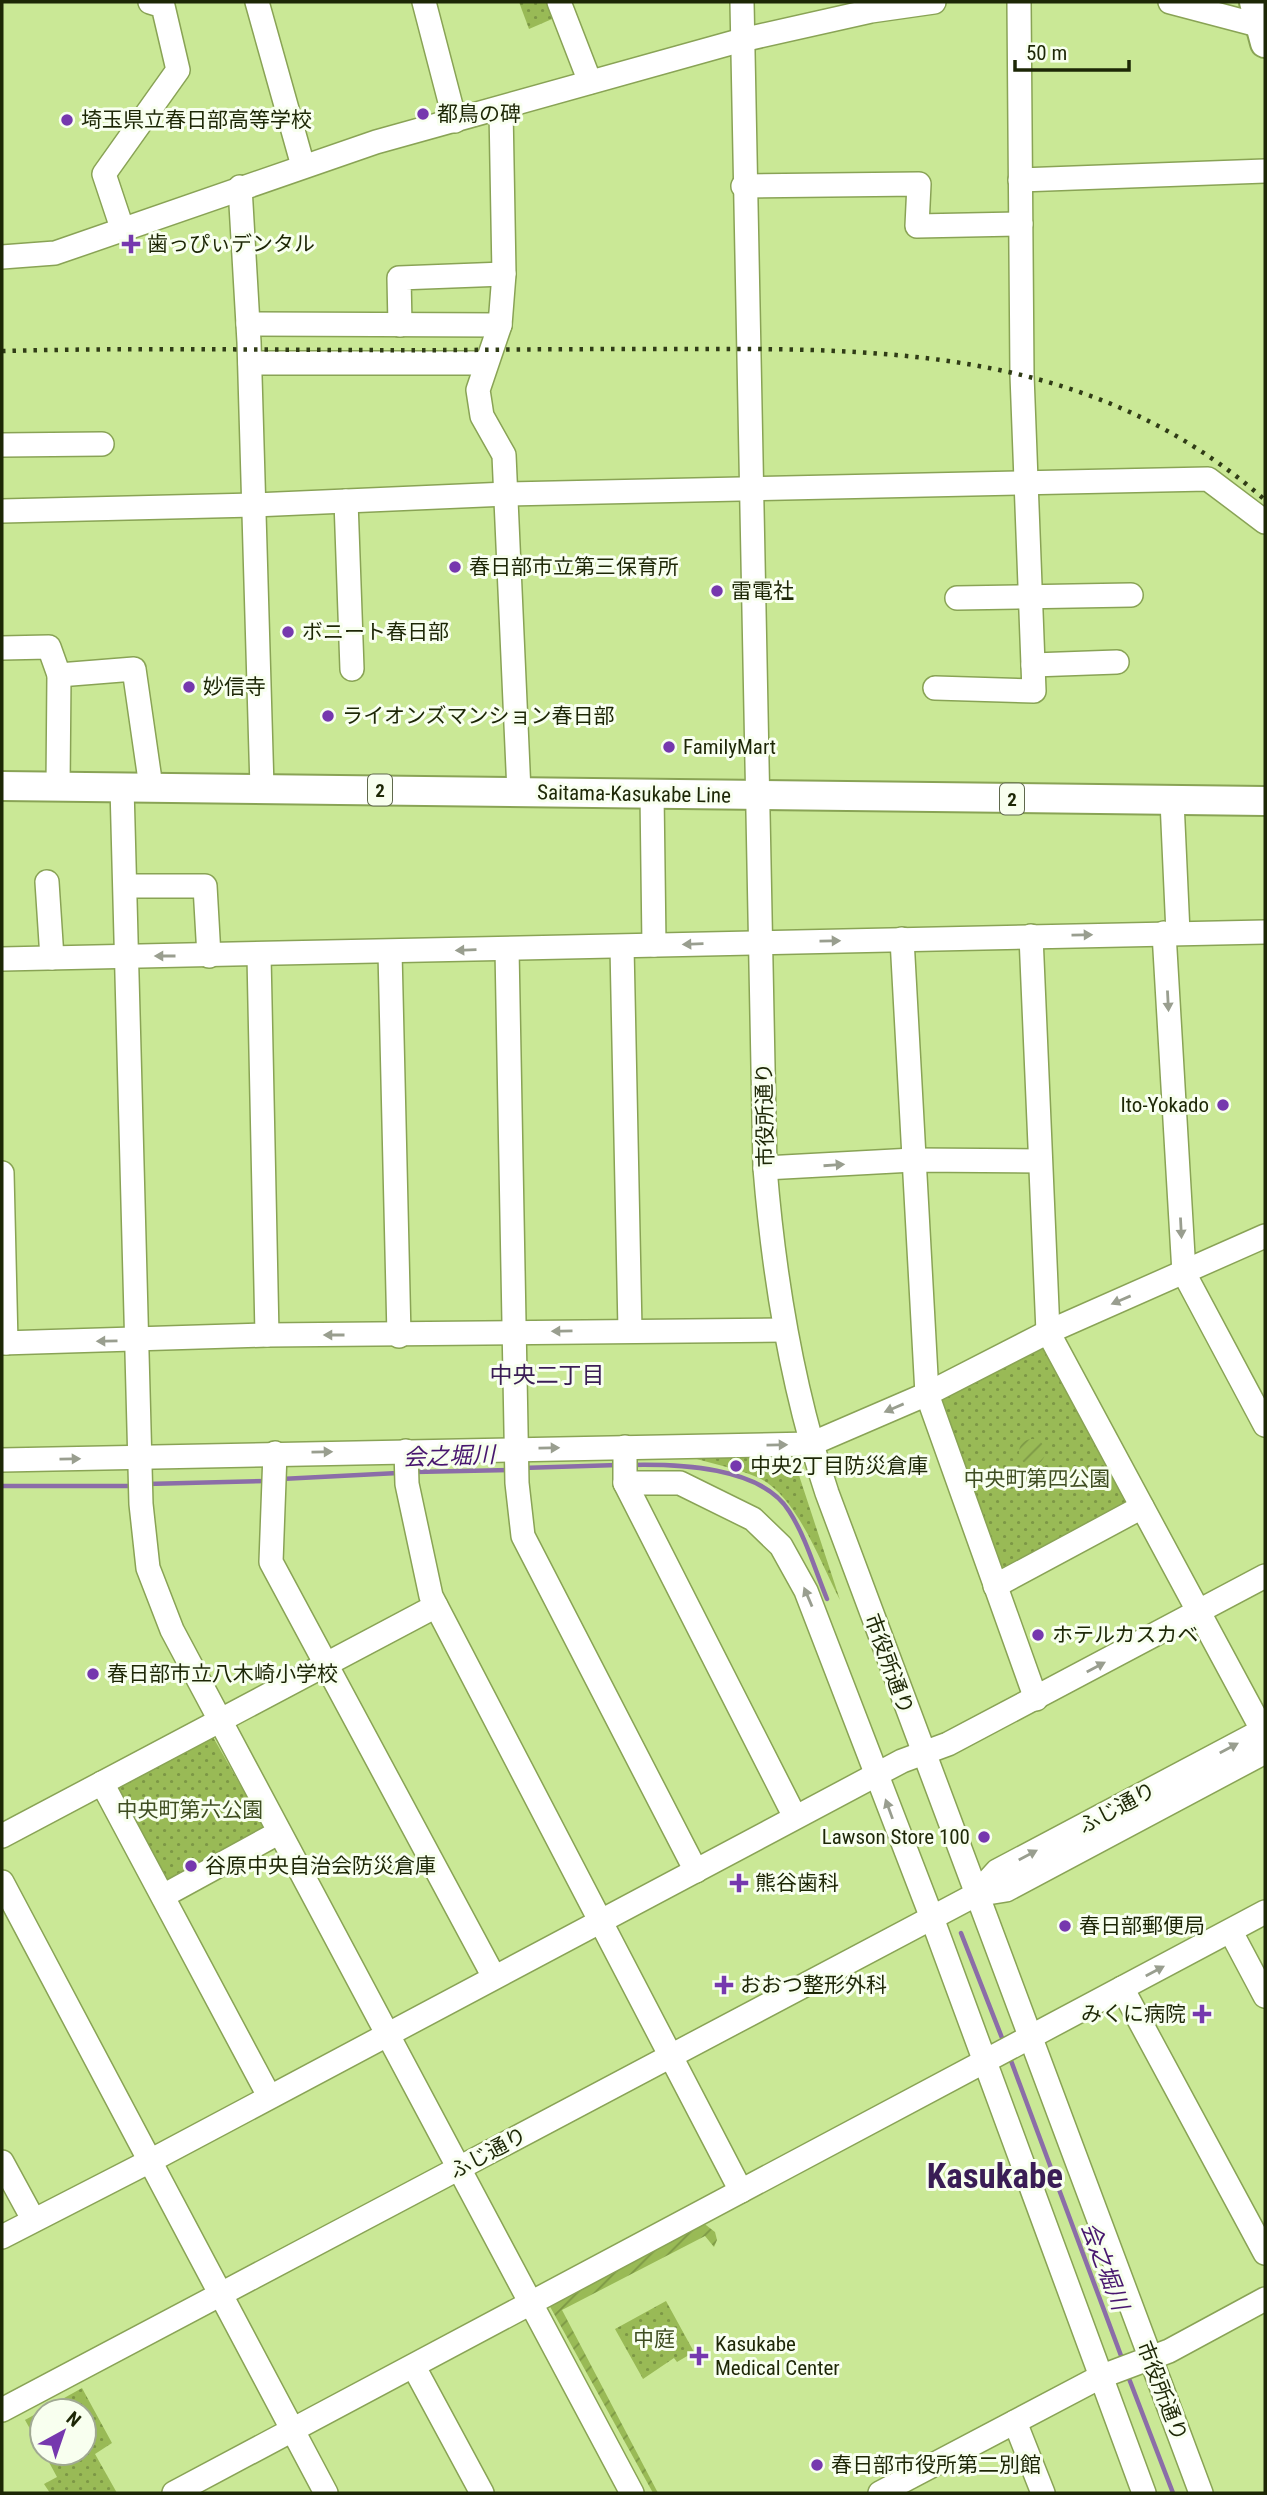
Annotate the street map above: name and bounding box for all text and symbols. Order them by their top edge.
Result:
scale bar [1015,28,1129,72]
text: 50 m [1026,41,1067,65]
place label: 都鳥の碑 [437,102,521,126]
marker: 都鳥の碑 [415,106,431,122]
place label: 埼玉県立春日部高等学校 [81,108,312,132]
marker: 埼玉県立春日部高等学校 [59,112,75,128]
place label: 歯っぴぃデンタル [147,232,315,256]
marker: 歯っぴぃデンタル [121,234,141,254]
place label: 春日部市立第三保育所 [469,555,679,579]
marker: 春日部市立第三保育所 [447,559,463,575]
place label: 雷電社 [731,579,794,603]
marker: 雷電社 [709,583,725,599]
place label: ボニート春日部 [302,620,449,644]
marker: ボニート春日部 [280,624,296,640]
place label: 妙信寺 [203,675,266,699]
marker: 妙信寺 [181,679,197,695]
place label: ライオンズマンション春日部 [342,704,615,728]
marker: ライオンズマンション春日部 [320,708,336,724]
place label: FamilyMart [683,735,776,759]
marker: FamilyMart [661,739,677,755]
road number: 2 [368,775,392,806]
street label: Saitama-Kasukabe Line [537,780,731,808]
road number: 2 [1000,784,1024,814]
one-way arrow [1071,929,1093,940]
one-way arrow [819,935,841,946]
one-way arrow [682,939,704,950]
one-way arrow [455,944,477,956]
one-way arrow [154,950,176,962]
one-way arrow [1163,990,1174,1012]
street label: 市役所通り [752,1062,778,1168]
place label: Ito-Yokado [1121,1093,1209,1117]
marker: Ito-Yokado [1215,1097,1231,1113]
one-way arrow [823,1159,845,1170]
one-way arrow [1176,1217,1187,1239]
one-way arrow [1111,1295,1132,1306]
one-way arrow [551,1326,573,1337]
one-way arrow [323,1329,345,1341]
one-way arrow [96,1335,118,1347]
district label: 中央二丁目 [490,1362,605,1389]
one-way arrow [884,1402,904,1414]
one-way arrow [766,1439,788,1450]
water label: 会之堀川 [403,1441,498,1472]
one-way arrow [539,1442,561,1454]
one-way arrow [311,1447,333,1458]
one-way arrow [59,1453,81,1465]
place label: 中央2丁目防災倉庫 [750,1454,928,1478]
marker: 中央2丁目防災倉庫 [728,1458,744,1474]
park label: 中央町第四公園 [964,1467,1111,1491]
one-way arrow [802,1586,813,1607]
street label: 市役所通り [860,1611,918,1717]
place label: ホテルカスカベ [1052,1623,1198,1647]
marker: ホテルカスカベ [1030,1627,1046,1643]
one-way arrow [1086,1661,1106,1673]
place label: 春日部市立八木崎小学校 [107,1662,338,1686]
marker: 春日部市立八木崎小学校 [85,1666,101,1682]
one-way arrow [1220,1742,1239,1754]
street label: ふじ通り [1074,1778,1160,1838]
park label: 中央町第六公園 [117,1798,264,1822]
one-way arrow [884,1798,895,1819]
place label: Lawson Store 100 [822,1825,970,1849]
marker: Lawson Store 100 [976,1829,992,1845]
one-way arrow [1019,1849,1039,1861]
place label: 谷原中央自治会防災倉庫 [205,1854,436,1878]
marker: 谷原中央自治会防災倉庫 [183,1858,199,1874]
place label: 熊谷歯科 [755,1871,839,1895]
marker: 熊谷歯科 [729,1873,749,1893]
place label: 春日部郵便局 [1079,1914,1205,1938]
marker: 春日部郵便局 [1057,1918,1073,1934]
one-way arrow [1145,1965,1165,1977]
place label: おおつ整形外科 [740,1973,887,1997]
marker: おおつ整形外科 [714,1975,734,1995]
place label: みくに病院 [1081,2002,1186,2026]
marker: みくに病院 [1192,2004,1212,2024]
street label: ふじ通り [445,2123,531,2183]
district label: Kasukabe [927,2156,1063,2197]
water label: 会之堀川 [1075,2218,1135,2317]
park label: 中庭 [633,2327,675,2351]
place label: Kasukabe Medical Center [715,2332,840,2380]
street label: 市役所通り [1132,2338,1192,2444]
marker: Kasukabe Medical Center [689,2346,709,2366]
north arrow [28,2397,98,2467]
text: N [62,2407,85,2432]
place label: 春日部市役所第二別館 [831,2453,1041,2477]
marker: 春日部市役所第二別館 [809,2457,825,2473]

